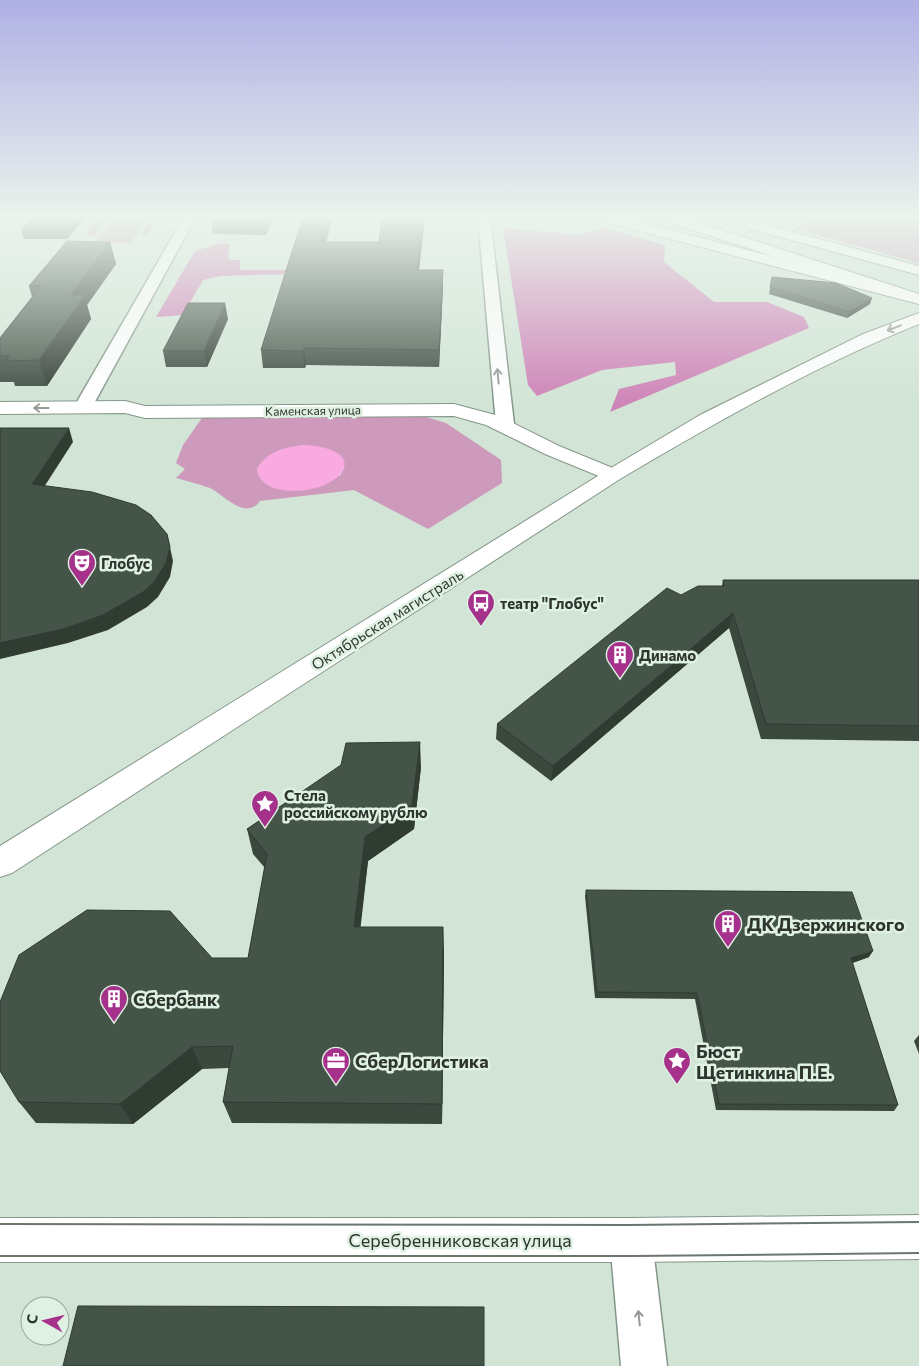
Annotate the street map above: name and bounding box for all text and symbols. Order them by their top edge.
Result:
one-way arrow [887,324,902,333]
one-way arrow [494,368,503,384]
street label: Каменская улица [265,402,361,418]
one-way arrow [34,403,50,413]
theatre icon: Глобус [67,548,97,587]
place label: Глобус [101,554,150,572]
street label: Октябрьская магистраль [308,565,467,673]
bus stop icon: театр "Глобус" [466,588,496,627]
place label: театр "Глобус" [500,594,604,612]
building icon: Динамо [605,640,635,679]
place label: Динамо [639,646,696,664]
place label: Стела российскому рублю [284,786,428,821]
place icon: Стела российскому рублю [250,789,280,828]
building icon: ДК Дзержинского [713,909,743,948]
place label: ДК Дзержинского [747,913,905,935]
building icon: Сбербанк [99,984,129,1023]
place label: Сбербанк [133,988,218,1010]
place label: Бюст Щетинкина П.Е. [696,1040,833,1083]
office icon: СберЛогистика [321,1046,351,1085]
place icon: Бюст Щетинкина П.Е. [662,1046,692,1085]
place label: СберЛогистика [355,1050,489,1072]
street label: Серебренниковская улица [348,1229,572,1251]
north arrow [20,1296,70,1346]
one-way arrow [634,1310,644,1326]
text: С [23,1313,41,1325]

